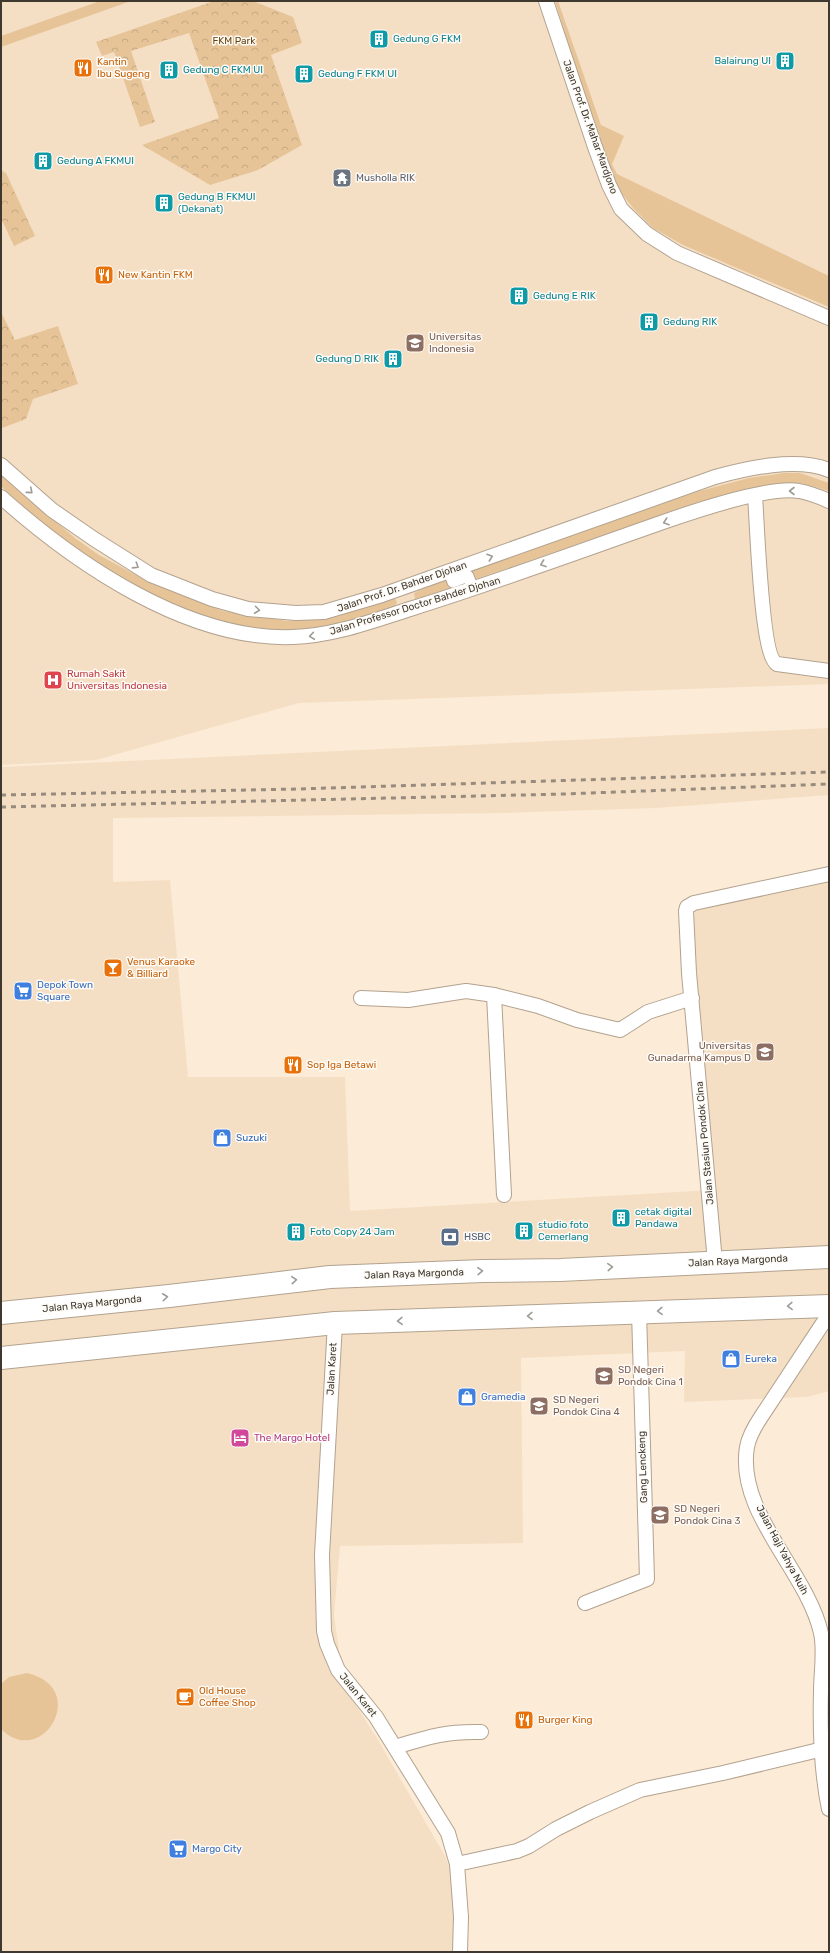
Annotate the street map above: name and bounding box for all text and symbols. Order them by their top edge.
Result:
building icon: Gedung G FKM [368,28,390,50]
place label: Gedung G FKM [393,33,461,45]
park label: FKM Park [212,35,256,47]
building icon: Balairung UI [774,50,796,72]
place label: Balairung UI [714,55,771,67]
place label: Kantin Ibu Sugeng [97,56,150,80]
restaurant icon: Kantin Ibu Sugeng [72,57,94,79]
street label: Jalan Prof. Dr. Mahar Mardjono [560,58,620,196]
building icon: Gedung C FKM UI [158,59,180,81]
building icon: Gedung F FKM UI [293,63,315,85]
place label: Gedung C FKM UI [183,64,263,76]
place label: Gedung F FKM UI [318,68,397,80]
building icon: Gedung A FKMUI [32,150,54,172]
place label: Gedung A FKMUI [57,155,134,167]
temple icon: Musholla RIK [331,167,353,189]
place label: Musholla RIK [356,172,415,184]
place label: Gedung B FKMUI (Dekanat) [178,191,256,215]
building icon: Gedung B FKMUI (Dekanat) [153,192,175,214]
restaurant icon: New Kantin FKM [93,264,115,286]
place label: New Kantin FKM [118,269,193,281]
building icon: Gedung E RIK [508,285,530,307]
place label: Gedung E RIK [533,290,596,302]
building icon: Gedung RIK [638,311,660,333]
place label: Gedung RIK [663,316,717,328]
place label: Universitas Indonesia [429,331,481,355]
school or university icon: Universitas Indonesia [404,332,426,354]
building icon: Gedung D RIK [382,348,404,370]
place label: Gedung D RIK [316,353,379,365]
one-way arrow [25,486,33,494]
one-way arrow [789,487,795,495]
one-way arrow [662,517,669,525]
one-way arrow [487,553,494,562]
street label: Jalan Prof. Dr. Bahder Djohan [336,559,468,615]
one-way arrow [540,560,547,568]
one-way arrow [132,561,139,569]
street label: Jalan Professor Doctor Bahder Djohan [328,574,502,638]
one-way arrow [254,605,261,614]
one-way arrow [309,631,315,640]
place label: Rumah Sakit Universitas Indonesia [67,668,167,692]
hospital icon: Rumah Sakit Universitas Indonesia [42,669,64,691]
place label: Venus Karaoke & Billiard [127,956,196,980]
bar icon: Venus Karaoke & Billiard [102,957,124,979]
place label: Depok Town Square [37,979,93,1003]
supermarket icon: Depok Town Square [12,980,34,1002]
place label: Universitas Gunadarma Kampus D [648,1040,751,1064]
school or university icon: Universitas Gunadarma Kampus D [754,1041,776,1063]
restaurant icon: Sop Iga Betawi [282,1054,304,1076]
place label: Sop Iga Betawi [307,1059,376,1071]
street label: Jalan Stasiun Pondok Cina [694,1081,716,1205]
shop icon: Suzuki [211,1127,233,1149]
place label: Suzuki [236,1132,267,1144]
place label: cetak digital Pandawa [635,1206,692,1230]
building icon: cetak digital Pandawa [610,1207,632,1229]
place label: studio foto Cemerlang [538,1219,589,1243]
building icon: studio foto Cemerlang [513,1220,535,1242]
building icon: Foto Copy 24 Jam [285,1221,307,1243]
place label: Foto Copy 24 Jam [310,1226,395,1238]
bank icon: HSBC [439,1226,461,1248]
place label: HSBC [464,1231,491,1243]
street label: Jalan Raya Margonda [688,1252,788,1270]
one-way arrow [607,1263,613,1272]
street label: Jalan Raya Margonda [364,1266,464,1282]
one-way arrow [477,1267,483,1275]
one-way arrow [291,1276,297,1285]
one-way arrow [162,1292,168,1301]
street label: Jalan Raya Margonda [42,1293,142,1315]
one-way arrow [787,1302,793,1311]
one-way arrow [657,1307,663,1315]
one-way arrow [527,1312,533,1321]
one-way arrow [397,1317,403,1325]
street label: Jalan Karet [325,1342,339,1396]
shop icon: Eureka [720,1348,742,1370]
place label: Eureka [745,1353,777,1365]
place label: SD Negeri Pondok Cina 1 [618,1364,683,1388]
school or university icon: SD Negeri Pondok Cina 1 [593,1365,615,1387]
shop icon: Gramedia [456,1386,478,1408]
place label: Gramedia [481,1391,525,1403]
place label: SD Negeri Pondok Cina 4 [553,1394,620,1418]
school or university icon: SD Negeri Pondok Cina 4 [528,1395,550,1417]
hotel icon: The Margo Hotel [229,1427,251,1449]
street label: Gang Lenckeng [636,1431,650,1503]
place label: The Margo Hotel [254,1432,330,1444]
place label: SD Negeri Pondok Cina 3 [674,1503,740,1527]
street label: Jalan Haji Yahya Nuih [753,1503,811,1597]
school or university icon: SD Negeri Pondok Cina 3 [649,1504,671,1526]
street label: Jalan Karet [337,1671,379,1719]
place label: Old House Coffee Shop [199,1685,256,1709]
cafe icon: Old House Coffee Shop [174,1686,196,1708]
restaurant icon: Burger King [513,1709,535,1731]
place label: Burger King [538,1714,592,1726]
supermarket icon: Margo City [167,1838,189,1860]
place label: Margo City [192,1843,242,1855]

